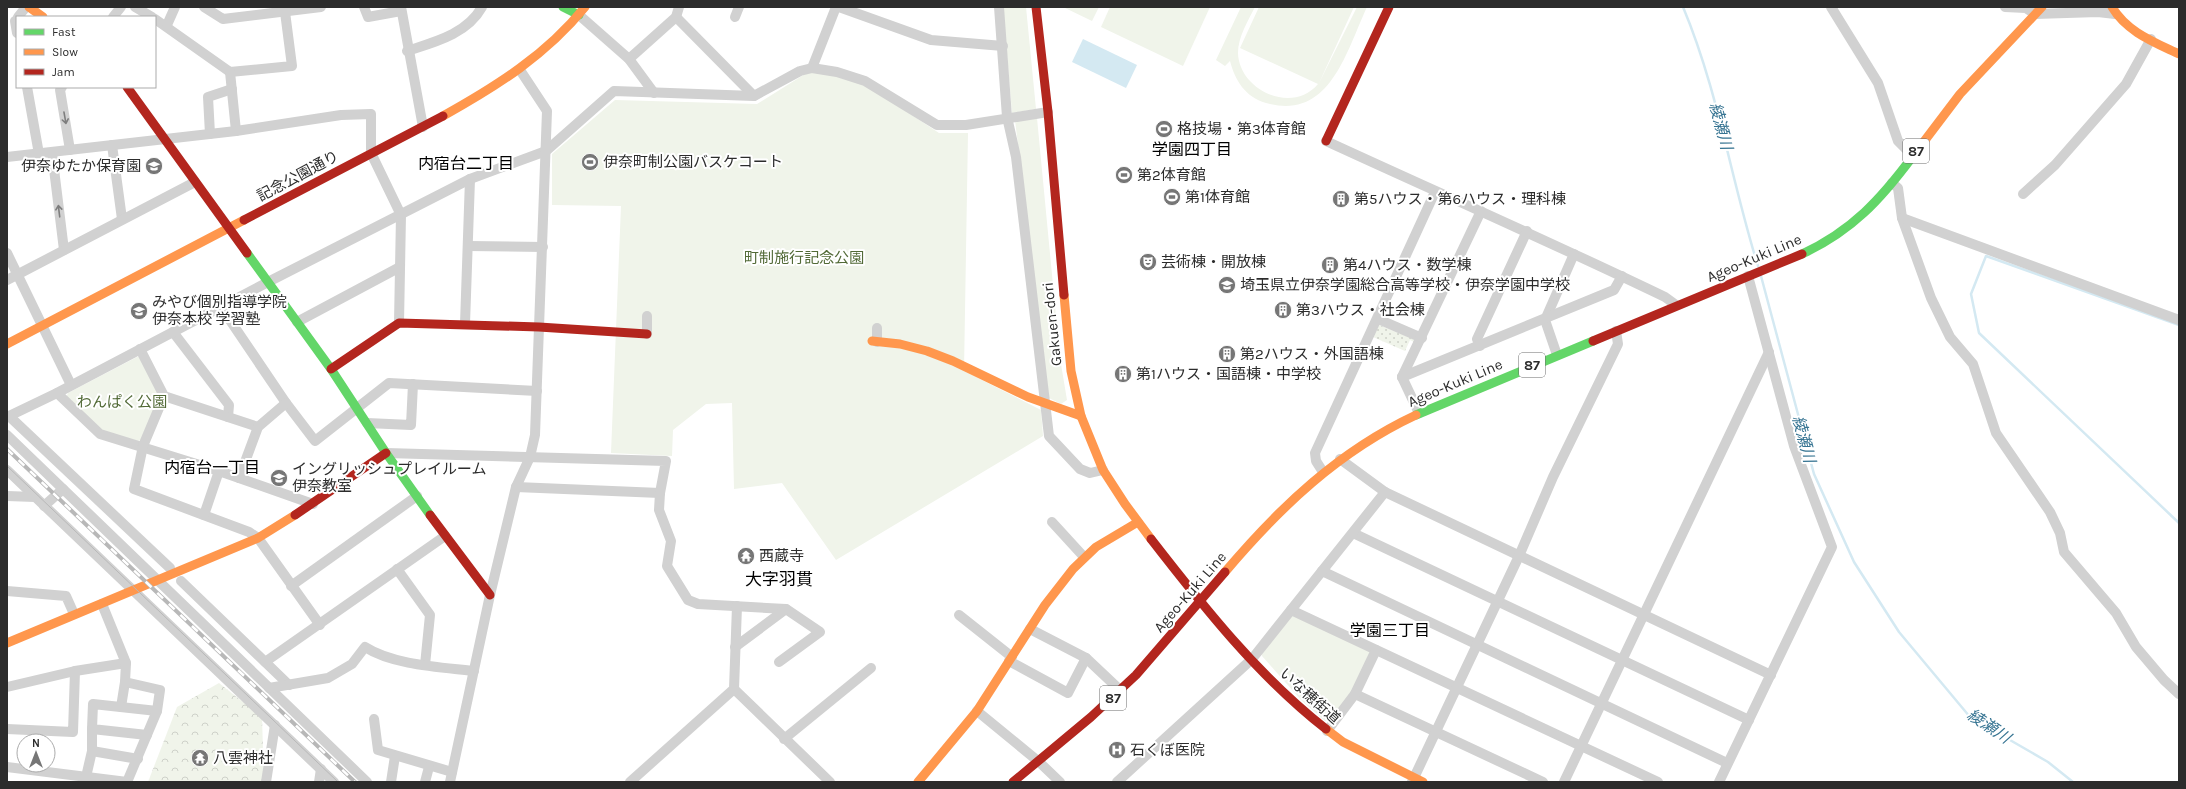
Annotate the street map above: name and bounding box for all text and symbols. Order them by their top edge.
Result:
legend [16,16,156,88]
text: Fast [52,25,76,39]
text: Slow [52,45,78,59]
text: Jam [52,65,75,79]
water label: 綾瀬川 [1706,100,1737,154]
one-way arrow [61,111,69,124]
sports icon: 格技場・第3体育館 [1154,119,1174,139]
place label: 格技場・第3体育館 [1177,120,1306,138]
road number: 87 [1903,139,1929,163]
district label: 学園四丁目 [1152,140,1232,159]
street label: 記念公園通り [254,147,342,205]
sports icon: 伊奈町制公園バスケコート [580,152,600,172]
place label: 伊奈町制公園バスケコート [603,153,783,171]
district label: 内宿台二丁目 [418,154,514,173]
school or university icon: 伊奈ゆたか保育園 [144,156,164,176]
place label: 伊奈ゆたか保育園 [21,157,141,175]
sports icon: 第2体育館 [1114,165,1134,185]
place label: 第2体育館 [1137,166,1206,184]
sports icon: 第1体育館 [1162,187,1182,207]
place label: 第1体育館 [1185,188,1250,206]
building icon: 第5ハウス・第6ハウス・理科棟 [1331,189,1351,209]
place label: 第5ハウス・第6ハウス・理科棟 [1354,190,1566,208]
one-way arrow [55,205,63,218]
street label: Ageo-Kuki Line [1704,230,1804,286]
park label: 町制施行記念公園 [744,249,864,267]
theatre icon: 芸術棟・開放棟 [1138,252,1158,272]
place label: 芸術棟・開放棟 [1161,253,1266,271]
building icon: 第4ハウス・数学棟 [1320,255,1340,275]
place label: 第4ハウス・数学棟 [1343,256,1471,274]
school or university icon: 埼玉県立伊奈学園総合高等学校・伊奈学園中学校 [1217,275,1237,295]
place label: 埼玉県立伊奈学園総合高等学校・伊奈学園中学校 [1240,276,1570,294]
street label: Gakuen-dori [1039,281,1065,367]
place label: みやび個別指導学院 伊奈本校 学習塾 [152,293,287,328]
building icon: 第3ハウス・社会棟 [1273,300,1293,320]
school or university icon: みやび個別指導学院 伊奈本校 学習塾 [129,301,149,321]
place label: 第3ハウス・社会棟 [1296,301,1425,319]
building icon: 第2ハウス・外国語棟 [1217,344,1237,364]
place label: 第2ハウス・外国語棟 [1240,345,1384,363]
road number: 87 [1519,353,1545,377]
street label: Ageo-Kuki Line [1405,355,1505,411]
building icon: 第1ハウス・国語棟・中学校 [1113,364,1133,384]
place label: 第1ハウス・国語棟・中学校 [1136,365,1321,383]
park label: わんぱく公園 [77,393,167,411]
water label: 綾瀬川 [1789,413,1820,467]
district label: 内宿台一丁目 [164,458,260,477]
place label: イングリッシュプレイルーム 伊奈教室 [292,460,487,495]
school or university icon: イングリッシュプレイルーム 伊奈教室 [269,468,289,488]
temple icon: 西蔵寺 [736,546,756,566]
place label: 西蔵寺 [759,547,804,565]
street label: Ageo-Kuki Line [1150,548,1230,636]
district label: 大字羽貫 [745,569,813,589]
district label: 学園三丁目 [1350,621,1430,640]
street label: いな穂街道 [1276,664,1344,728]
road number: 87 [1100,686,1126,710]
water label: 綾瀬川 [1964,705,2016,748]
north arrow [16,733,56,773]
text: N [32,737,40,750]
hospital icon: 石くぼ医院 [1107,740,1127,760]
place label: 石くぼ医院 [1130,741,1205,759]
temple icon: 八雲神社 [190,748,210,768]
place label: 八雲神社 [213,749,273,767]

